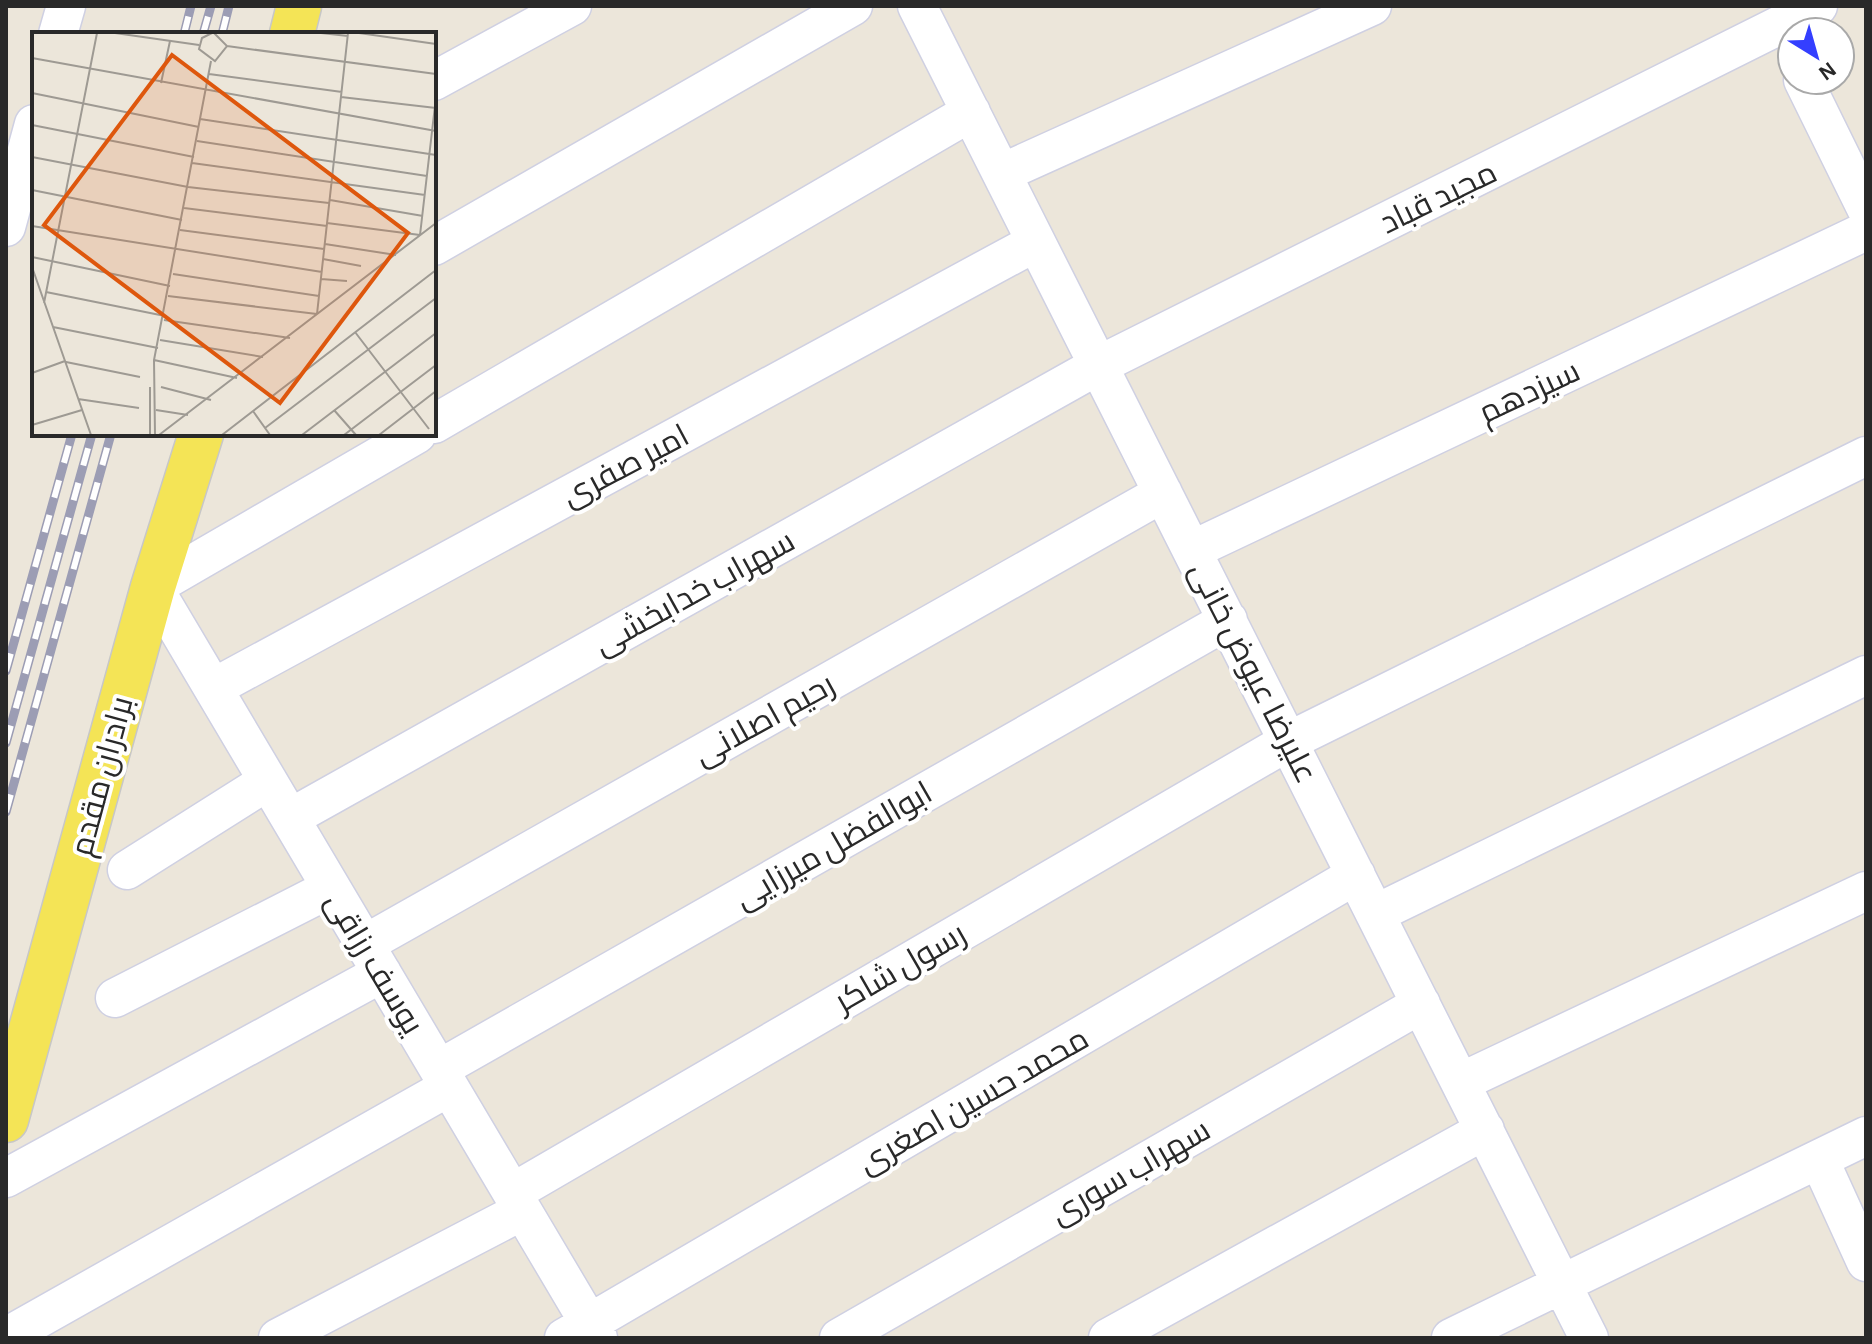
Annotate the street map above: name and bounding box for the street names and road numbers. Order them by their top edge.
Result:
street label: مجید قباد [1375,156,1502,240]
street label: سیزدهم [1474,355,1587,434]
street label: امیر صفری [557,419,695,514]
street label: سهراب خدابخشی [589,525,801,663]
street label: علیرضا عیوض خانی [1182,557,1323,789]
street label: رحیم اصلانی [689,668,842,776]
street label: برادران مقدم [65,693,143,861]
street label: ابوالفضل میرزایی [729,777,939,917]
street label: یوسف رزاقی [318,887,429,1041]
street label: رسول شاکر [828,918,972,1021]
street label: محمد حسین اصغری [853,1022,1095,1181]
street label: سهراب سوری [1045,1113,1217,1232]

